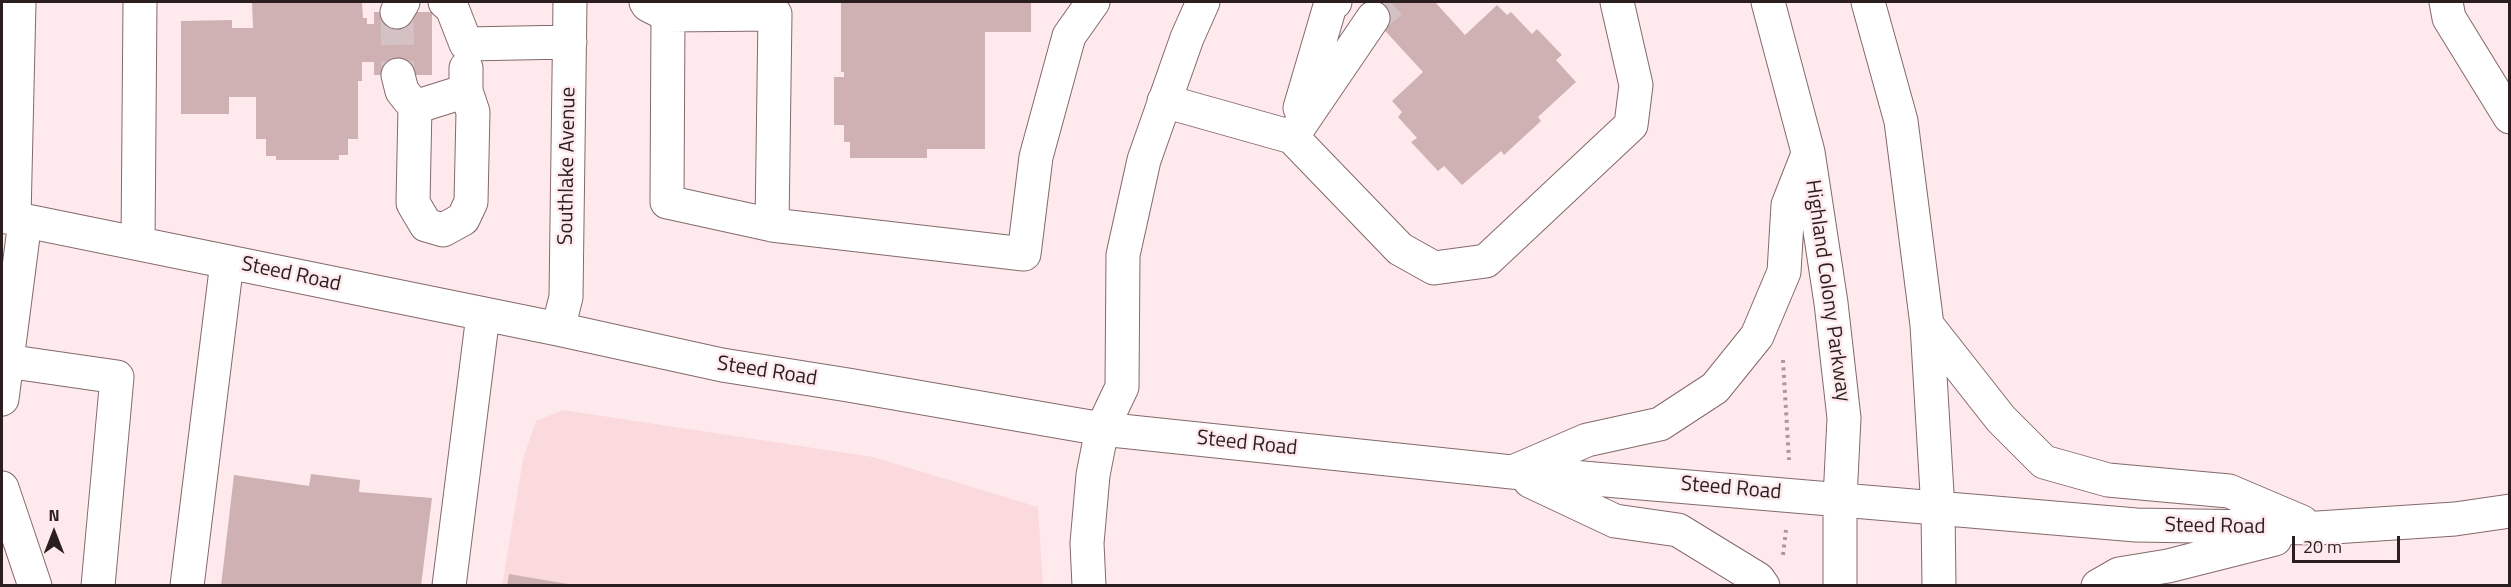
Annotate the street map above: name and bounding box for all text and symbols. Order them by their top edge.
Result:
street label: Southlake Avenue [554,87,582,245]
street label: Highland Colony Parkway [1799,178,1855,404]
street label: Steed Road [239,252,343,298]
street label: Steed Road [715,352,819,392]
street label: Steed Road [1195,426,1299,462]
street label: Steed Road [1680,472,1782,506]
north arrow [24,503,84,563]
text: N [48,503,60,527]
street label: Steed Road [2164,514,2266,540]
scale bar [2295,524,2403,562]
text: 20 m [2303,533,2342,560]

